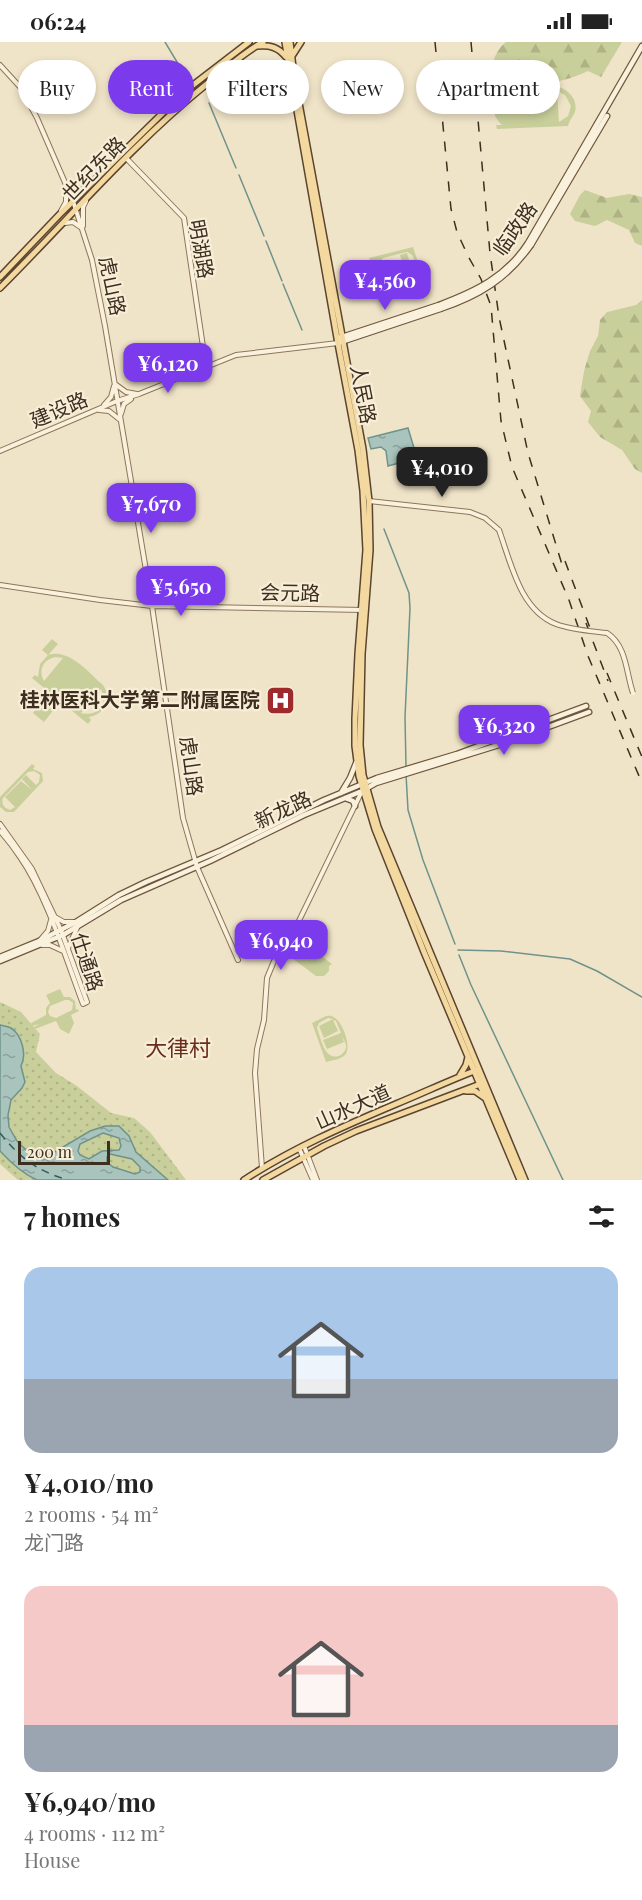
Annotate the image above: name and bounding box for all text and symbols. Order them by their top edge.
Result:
text: 06:24 [30,6,86,36]
chip: Buy [18,60,96,114]
chip: Rent [108,60,194,114]
chip: Filters [206,60,309,114]
chip: New [321,60,404,114]
chip: Apartment [416,60,560,114]
street label: 世纪东路 [55,130,130,206]
street label: 临政路 [486,196,542,260]
street label: 明湖路 [184,217,221,281]
street label: 虎山路 [94,254,133,318]
pin: ¥4,560 [336,260,434,311]
text: ¥4,560 [354,266,416,293]
pin: ¥6,120 [119,343,217,394]
text: ¥6,120 [137,349,199,376]
street label: 人民路 [345,362,383,426]
street label: 建设路 [26,384,91,433]
pin: ¥4,010 [393,447,491,498]
text: ¥4,010 [411,453,474,480]
pin: ¥7,670 [102,483,200,534]
text: ¥7,670 [121,489,181,516]
pin: ¥5,650 [132,566,230,617]
text: ¥5,650 [150,572,212,599]
street label: 会元路 [260,577,320,606]
hospital icon: 桂林医科大学第二附属医院 [265,684,297,716]
place label: 桂林医科大学第二附属医院 [20,685,260,712]
pin: ¥6,320 [455,705,553,756]
text: ¥6,320 [473,711,535,738]
street label: 虎山路 [175,734,210,797]
street label: 新龙路 [249,784,315,834]
pin: ¥6,940 [232,920,330,971]
text: ¥6,940 [249,926,313,953]
street label: 仕通路 [66,929,111,994]
district label: 大律村 [145,1032,211,1062]
street label: 山水大道 [310,1077,394,1134]
scale bar [18,1138,110,1166]
text: 200 m [27,1141,72,1162]
text: 7 homes [24,1199,120,1234]
icon: filters [585,1200,618,1233]
icon: home [267,1306,375,1414]
text: ¥4,010/mo [24,1465,154,1500]
text: 2 rooms · 54 m² [24,1500,159,1527]
text: 龙门路 [24,1528,84,1555]
icon: home [267,1625,375,1733]
text: ¥6,940/mo [24,1784,156,1819]
text: 4 rooms · 112 m² [24,1819,165,1846]
text: House [24,1846,80,1873]

